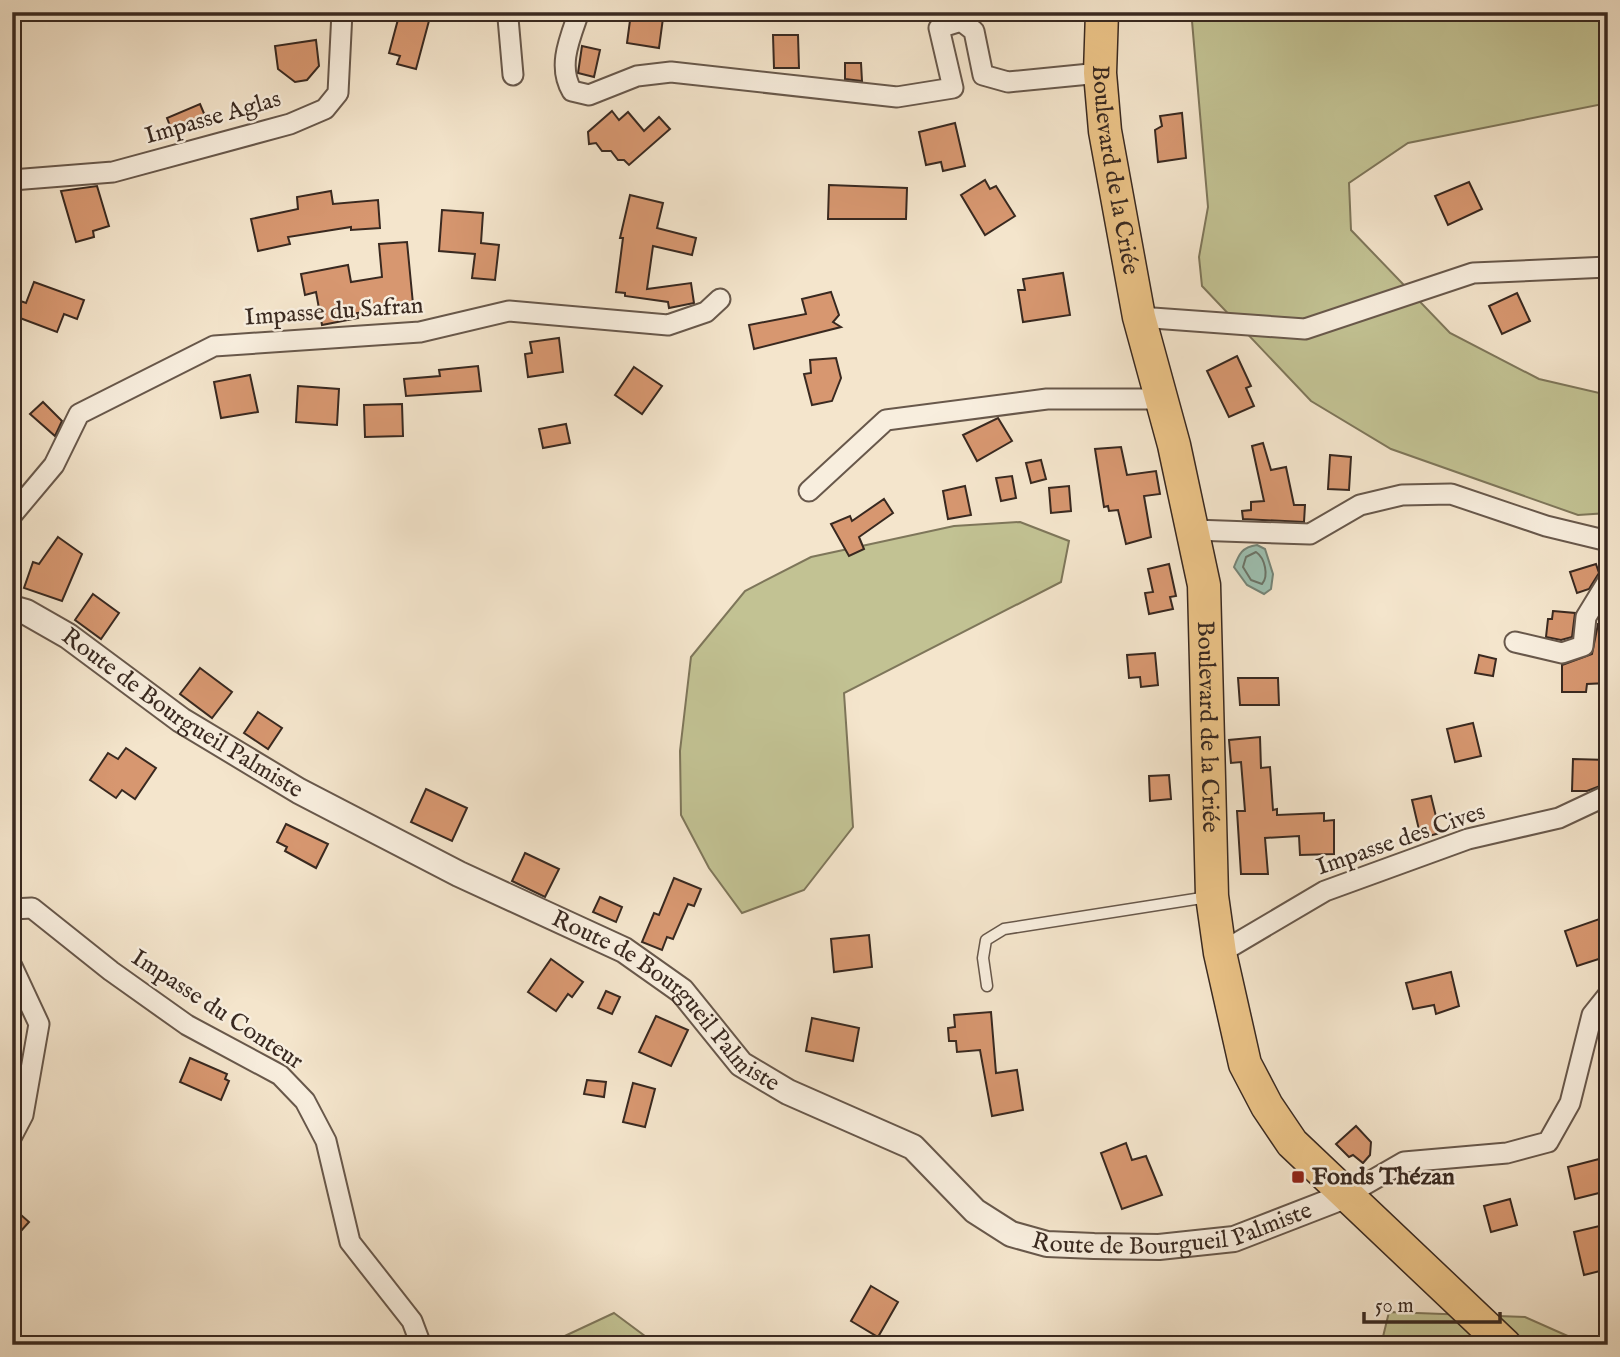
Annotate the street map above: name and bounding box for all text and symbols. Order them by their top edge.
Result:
street label: Boulevard de la Criée [1084,64,1146,277]
street label: Impasse Aglas [141,84,285,152]
street label: Impasse du Safran [244,290,425,334]
street label: Boulevard de la Criée [1189,620,1226,833]
street label: Route de Bourgueil Palmiste [55,621,309,805]
street label: Impasse des Cives [1313,797,1489,883]
street label: Route de Bourgueil Palmiste [547,903,785,1099]
street label: Impasse du Conteur [125,943,309,1077]
place label: Fonds Thézan [1312,1162,1455,1193]
marker: Fonds Thézan [1290,1169,1306,1185]
street label: Route de Bourgueil Palmiste [1028,1195,1316,1263]
scale bar [1364,1280,1501,1324]
text: 50 m [1375,1293,1414,1320]

